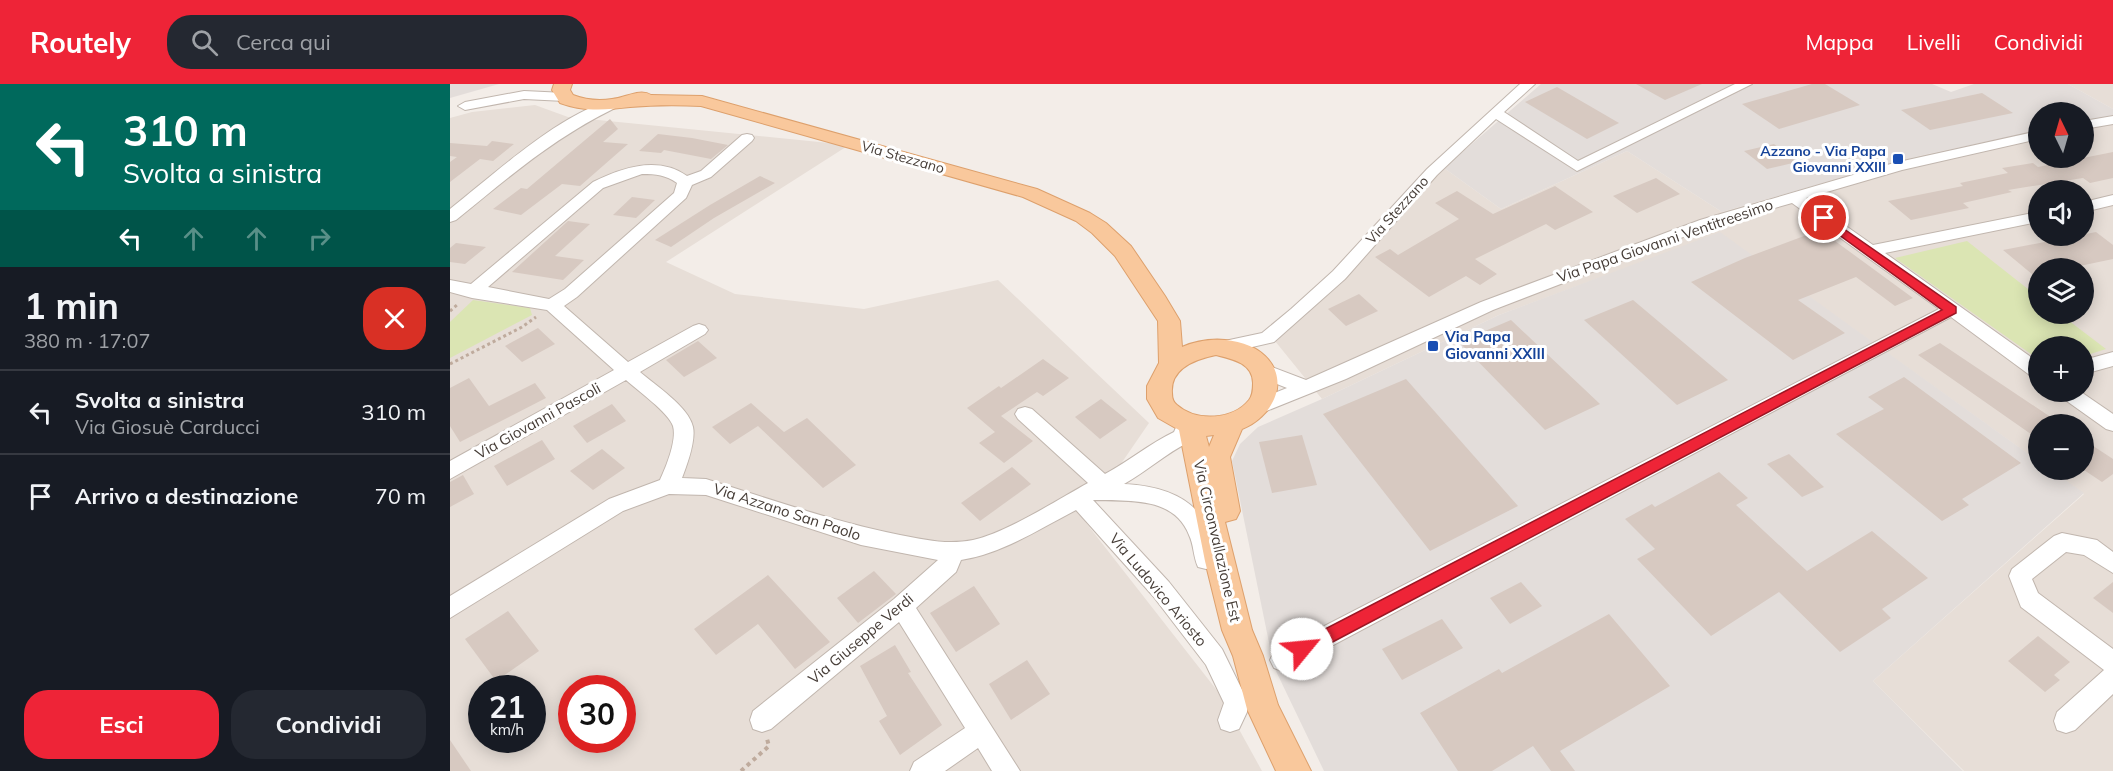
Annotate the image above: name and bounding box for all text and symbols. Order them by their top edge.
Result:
search box [167,15,587,69]
text: Routely [30,25,131,60]
icon: search [188,26,221,59]
text: Cerca qui [236,28,331,56]
text: Mappa [1805,29,1874,55]
text: Livelli [1907,29,1961,55]
text: Condividi [1994,29,2083,55]
north arrow [2028,102,2094,168]
map controls [2028,102,2094,480]
text: 310 m [123,104,248,157]
icon: left [24,108,102,186]
street label: Via Stezzano [860,137,946,177]
place label: Azzano - Via Papa Giovanni XXIII [1760,142,1886,176]
marker: Azzano - Via Papa Giovanni XXIII [1891,152,1905,166]
text: Svolta a sinistra [123,156,322,190]
street label: Via Stezzano [1362,172,1432,248]
button: sound [2028,180,2094,246]
pin [1798,192,1849,243]
street label: Via Papa Giovanni Ventitreesimo [1554,195,1775,286]
icon: arrive [1807,201,1840,234]
icon: left [114,222,147,255]
icon: ahead [177,222,210,255]
icon: ahead [240,222,273,255]
icon: right [303,222,336,255]
button: layers [2028,258,2094,324]
text: 1 min [24,283,119,328]
button: close [363,287,426,350]
place label: Via Papa Giovanni XXIII [1444,327,1545,363]
text: 380 m · 17:07 [24,328,150,353]
button: + [2028,336,2094,402]
marker: Via Papa Giovanni XXIII [1426,339,1440,353]
street label: Via Giovanni Pascoli [472,378,604,463]
text: Svolta a sinistra [75,386,244,414]
icon: left [24,396,57,429]
text: 310 m [361,398,426,426]
text: Via Giosuè Carducci [75,414,260,439]
button: − [2028,414,2094,480]
street label: Via Circonvallazione Est [1190,458,1245,624]
street label: Via Azzano San Paolo [711,479,863,544]
icon: arrive [24,480,57,513]
text: Arrivo a destinazione [75,482,298,510]
text: 70 m [375,482,426,510]
street label: Via Ludovico Ariosto [1105,529,1211,650]
street label: Via Giuseppe Verdi [804,589,917,688]
position arrow [1270,617,1334,681]
speed limit sign: 30 [558,675,636,753]
text: 21 [489,688,525,726]
button: Esci [24,690,219,759]
button: Condividi [231,690,426,759]
text: km/h [490,720,524,739]

